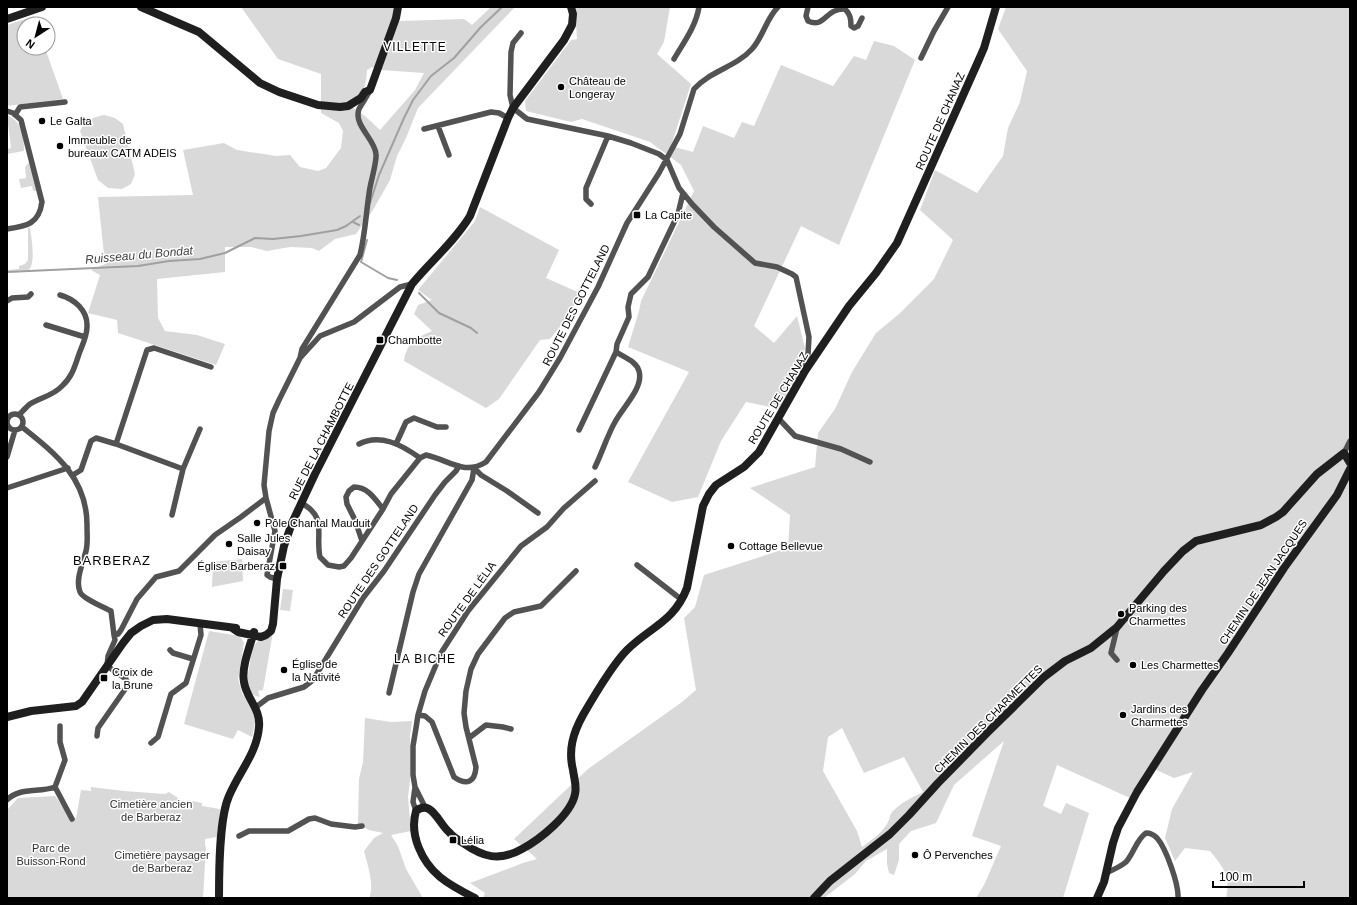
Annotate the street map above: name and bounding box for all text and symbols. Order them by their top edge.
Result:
north arrow [16,16,56,56]
text: N [23,37,37,51]
district label: VILLETTE [383,40,447,54]
street label: ROUTE DE CHANAZ [913,70,967,171]
place label: Château de Longeray [569,75,626,100]
marker: Château de Longeray [556,82,566,92]
place label: Le Galta [50,115,92,127]
marker: Le Galta [37,116,47,126]
place label: Immeuble de bureaux CATM ADEIS [68,134,177,159]
marker: Immeuble de bureaux CATM ADEIS [55,141,65,151]
place label: La Capite [645,209,692,221]
marker: La Capite [632,210,642,220]
street label: ROUTE DES GOTTELAND [540,242,612,368]
water label: Ruisseau du Bondat [85,243,194,267]
place label: Chambotte [388,334,442,346]
marker: Chambotte [375,335,385,345]
street label: ROUTE DE CHANAZ [746,350,810,446]
street label: RUE DE LA CHAMBOTTE [286,381,356,501]
street label: ROUTE DES GOTTELAND [335,502,421,620]
place label: Pôle Chantal Mauduit [265,517,370,529]
street label: CHEMIN DE JEAN JACQUES [1217,517,1309,647]
marker: Pôle Chantal Mauduit [252,518,262,528]
place label: Salle Jules Daisay [237,532,291,557]
marker: Salle Jules Daisay [224,539,234,549]
place label: Cottage Bellevue [739,540,823,552]
marker: Cottage Bellevue [726,541,736,551]
district label: BARBERAZ [73,553,151,568]
street label: ROUTE DE LÉLIA [436,559,499,639]
place label: Église Barberaz [197,560,275,572]
marker: Église Barberaz [278,561,288,571]
place label: Parking des Charmettes [1129,602,1188,627]
marker: Parking des Charmettes [1116,609,1126,619]
district label: LA BICHE [394,652,456,666]
place label: Église de la Nativité [292,658,340,683]
place label: Les Charmettes [1141,659,1219,671]
marker: Les Charmettes [1128,660,1138,670]
street label: CHEMIN DES CHARMETTES [931,662,1045,776]
marker: Église de la Nativité [279,665,289,675]
place label: Croix de la Brune [112,666,153,691]
marker: Croix de la Brune [99,673,109,683]
place label: Jardins des Charmettes [1131,703,1188,728]
marker: Jardins des Charmettes [1118,710,1128,720]
park label: Cimetière ancien de Barberaz [110,798,192,823]
place label: Lélia [461,834,485,846]
marker: Lélia [448,835,458,845]
park label: Parc de Buisson-Rond [16,842,86,867]
park label: Cimetière paysager de Barberaz [114,849,210,874]
place label: Ô Pervenches [923,849,993,861]
marker: Ô Pervenches [910,850,920,860]
scale bar [1213,863,1304,889]
text: 100 m [1219,870,1252,884]

